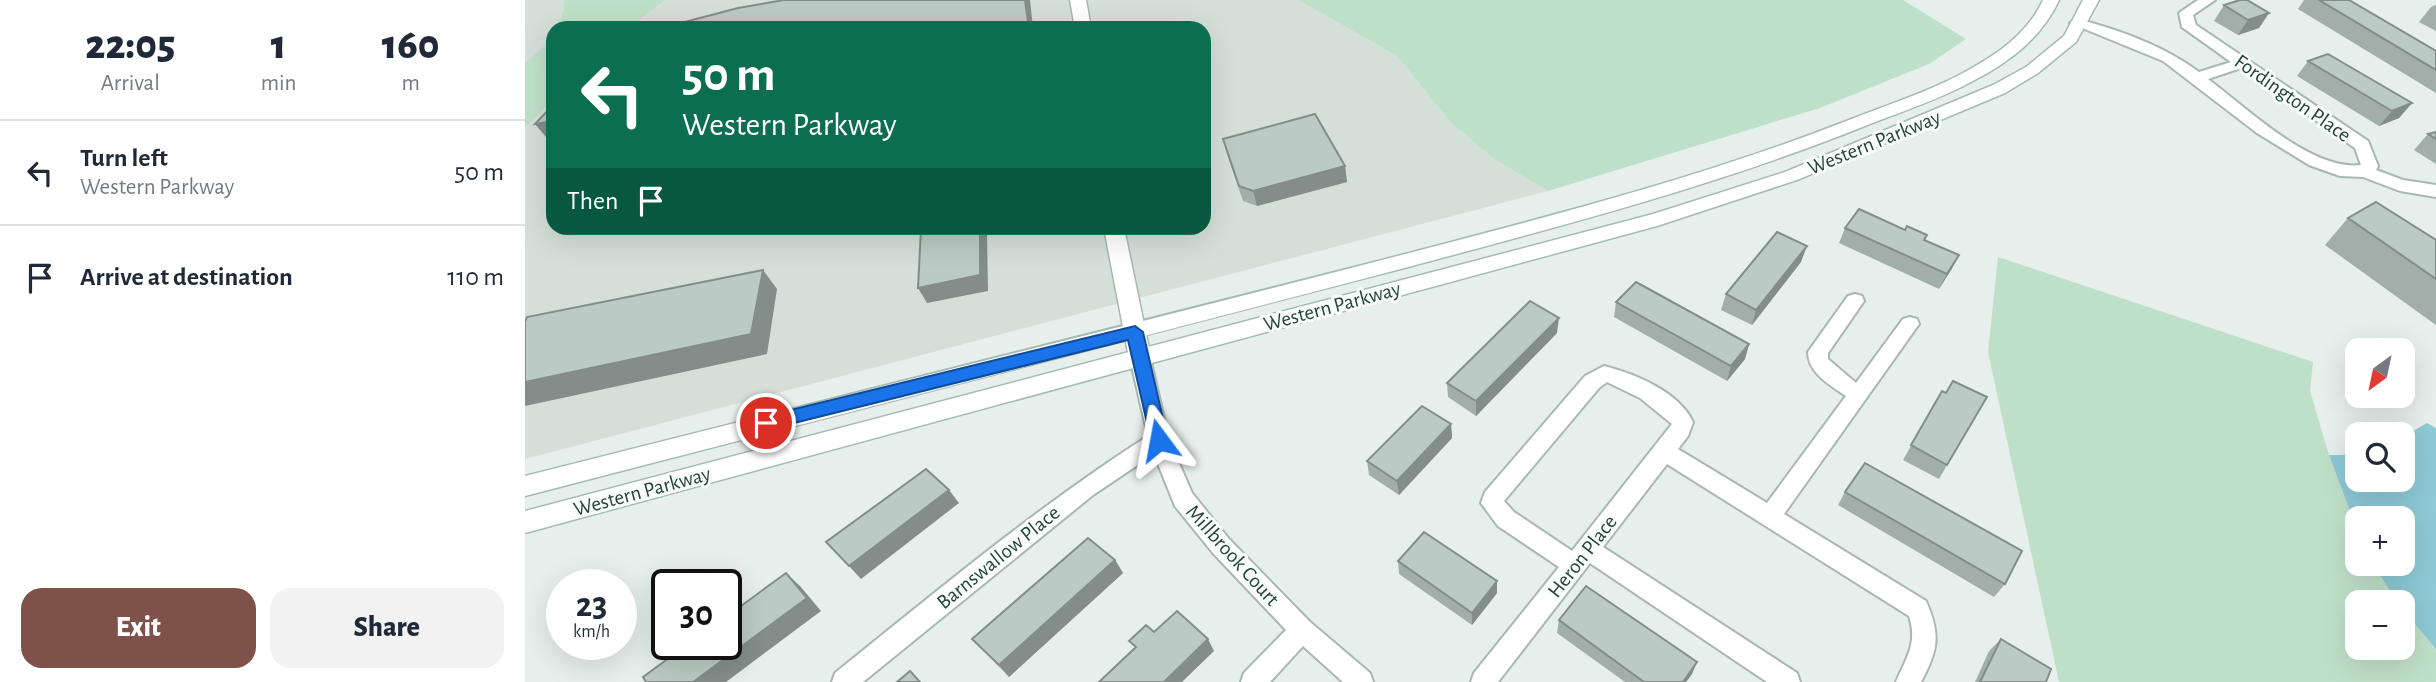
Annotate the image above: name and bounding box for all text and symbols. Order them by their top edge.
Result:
text: 22:05 [85,24,175,66]
text: 1 [271,24,286,66]
text: 160 [382,24,440,66]
icon: left [567,49,658,140]
text: 50 m [682,51,776,100]
street label: Fordington Place [2231,51,2355,146]
text: Arrival [101,72,160,95]
text: min [261,72,297,95]
text: m [402,72,420,95]
street label: Western Parkway [1805,106,1943,179]
text: Western Parkway [682,109,897,141]
text: Turn left [80,145,168,171]
icon: left [21,154,59,192]
text: 50 m [454,159,504,185]
text: Western Parkway [80,176,234,199]
icon: arrive [632,182,670,220]
text: Then [567,188,618,214]
icon: arrive [21,259,59,297]
text: Arrive at destination [80,264,293,290]
text: 110 m [447,264,504,290]
street label: Western Parkway [1261,278,1403,335]
north arrow [2345,338,2415,408]
map controls [2345,338,2415,660]
pin [736,393,796,453]
position arrow [1122,403,1196,477]
icon: arrive [747,404,785,442]
button: search [2345,422,2415,492]
street label: Western Parkway [571,463,713,520]
street label: Millbrook Court [1182,501,1283,610]
street label: Barnswallow Place [933,502,1064,613]
button: + [2345,506,2415,576]
street label: Heron Place [1544,511,1621,602]
speed limit sign: 30 [651,569,742,660]
button: Exit [21,588,256,668]
button: Share [270,588,504,668]
text: 23 [576,588,607,623]
button: − [2345,590,2415,660]
text: km/h [573,623,610,641]

